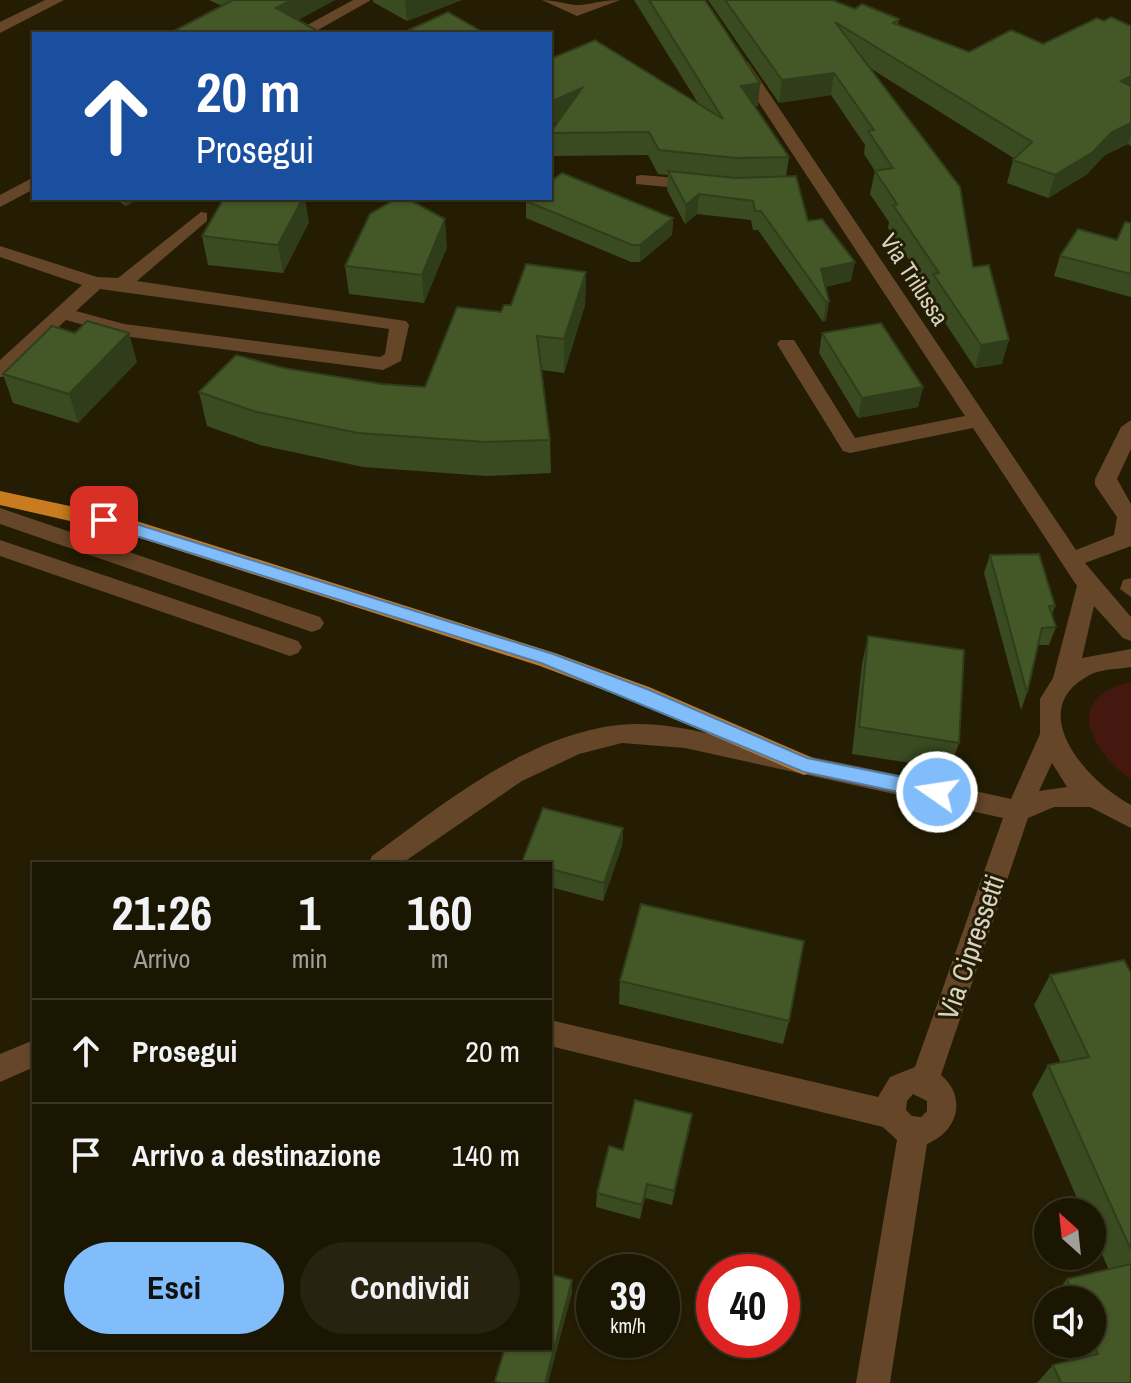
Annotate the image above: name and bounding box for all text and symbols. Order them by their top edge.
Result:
text: 20 m [196,54,301,129]
icon: ahead [64,64,168,168]
text: Prosegui [196,126,314,174]
street label: Via Trilussa [873,227,957,331]
pin [70,486,138,554]
icon: arrive [82,498,126,542]
position arrow [895,750,979,834]
street label: Via Cipressetti [928,869,1014,1025]
text: 21:26 [112,880,212,945]
text: 1 [299,880,320,945]
text: 160 [407,880,472,945]
text: Arrivo [133,941,190,976]
text: min [292,941,327,976]
text: m [431,941,449,976]
icon: ahead [64,1029,108,1073]
text: Prosegui [132,1031,237,1071]
text: 20 m [465,1031,520,1071]
icon: arrive [64,1133,108,1177]
text: Arrivo a destinazione [132,1135,381,1175]
text: 140 m [452,1135,520,1175]
north arrow [1034,1198,1106,1270]
map controls [1034,1198,1106,1358]
button: Esci [64,1242,284,1334]
button: Condividi [300,1242,520,1334]
speed limit sign: 40 [696,1254,800,1358]
text: 39 [610,1269,646,1322]
button: sound [1034,1286,1106,1358]
text: km/h [610,1312,646,1339]

